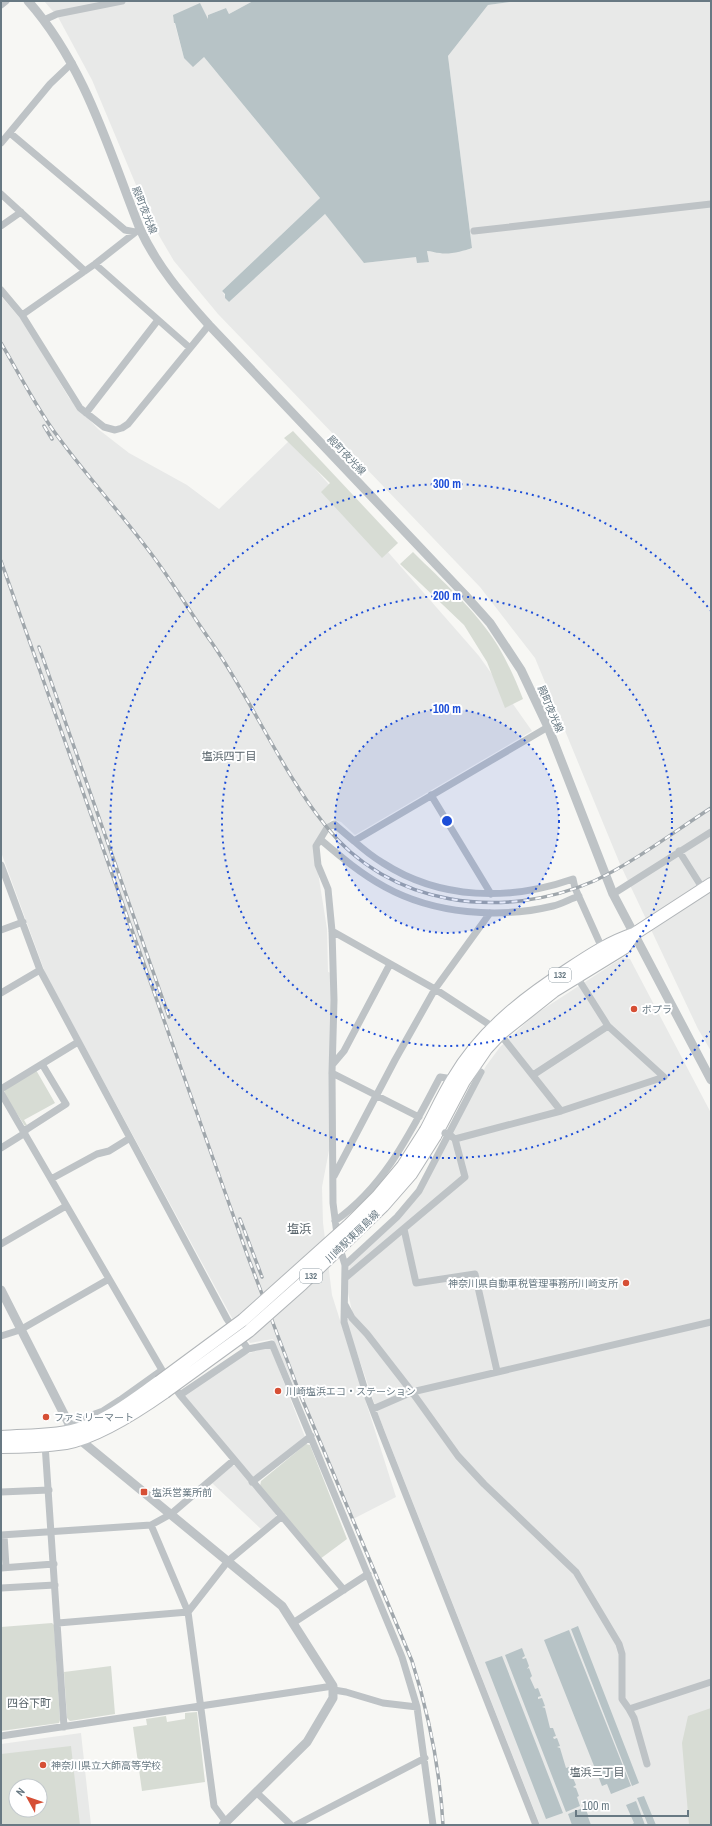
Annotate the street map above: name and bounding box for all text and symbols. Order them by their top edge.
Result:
street label: 殿町夜光線 [129,185,160,236]
street label: 殿町夜光線 [325,433,369,478]
text: 300 m [433,476,461,492]
text: 200 m [433,588,461,604]
street label: 殿町夜光線 [535,684,566,735]
text: 100 m [433,701,461,717]
district label: 塩浜四丁目 [202,749,257,763]
centre of rings [440,814,454,828]
road number: 132 [549,968,571,982]
place label: ポプラ [642,1003,672,1016]
marker: ポプラ [629,1004,639,1014]
street label: 川崎駅東扇島線 [323,1207,382,1265]
district label: 塩浜 [287,1221,311,1237]
road number: 132 [300,1269,322,1283]
place label: 神奈川県自動車税管理事務所川崎支所 [448,1277,618,1290]
marker: 神奈川県自動車税管理事務所川崎支所 [621,1278,631,1288]
place label: 川崎塩浜エコ・ステーション [286,1385,416,1398]
marker: 川崎塩浜エコ・ステーション [273,1386,283,1396]
place label: ファミリーマート [54,1411,134,1424]
marker: ファミリーマート [41,1412,51,1422]
place label: 塩浜営業所前 [152,1486,212,1499]
marker: 塩浜営業所前 [139,1487,149,1497]
district label: 四谷下町 [7,1696,51,1710]
place label: 神奈川県立大師高等学校 [51,1759,161,1772]
marker: 神奈川県立大師高等学校 [38,1760,48,1770]
district label: 塩浜三丁目 [570,1765,625,1779]
north arrow [8,1778,48,1818]
text: N [13,1785,28,1799]
scale bar [576,1792,688,1818]
text: 100 m [582,1798,609,1814]

